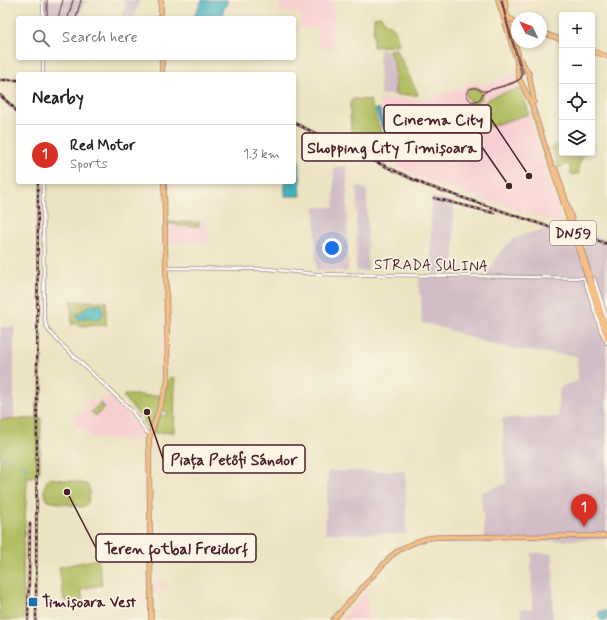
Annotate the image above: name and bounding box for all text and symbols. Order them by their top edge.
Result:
north arrow [511,12,547,48]
map controls [559,12,595,156]
button: + [559,12,595,48]
search box [16,16,296,60]
icon: search [30,27,52,49]
text: Search here [62,28,138,48]
button: − [559,48,595,84]
button: locate [559,84,595,120]
text: Nearby [32,87,84,109]
callout: Cinema City [384,105,491,133]
text: Cinema City [393,110,483,131]
button: layers [559,120,595,156]
callout: Shopping City Timișoara [302,133,482,161]
text: Red Motor [70,136,135,156]
text: Shopping City Timișoara [307,138,477,160]
text: 1 [42,146,48,163]
text: 1.3 km [243,146,280,163]
text: Sports [70,156,108,173]
road number: DN59 [550,221,596,245]
your location [322,238,342,258]
street label: STRADA SULINA [374,255,488,277]
callout: Piața Petőfi Sándor [163,445,305,473]
text: Piața Petőfi Sándor [170,450,298,471]
pin: 1 [571,494,597,527]
callout: Teren fotbal Freidorf [96,534,256,562]
text: Teren fotbal Freidorf [104,539,249,562]
place label: Timișoara Vest [42,593,136,613]
marker: Timișoara Vest [27,596,39,608]

